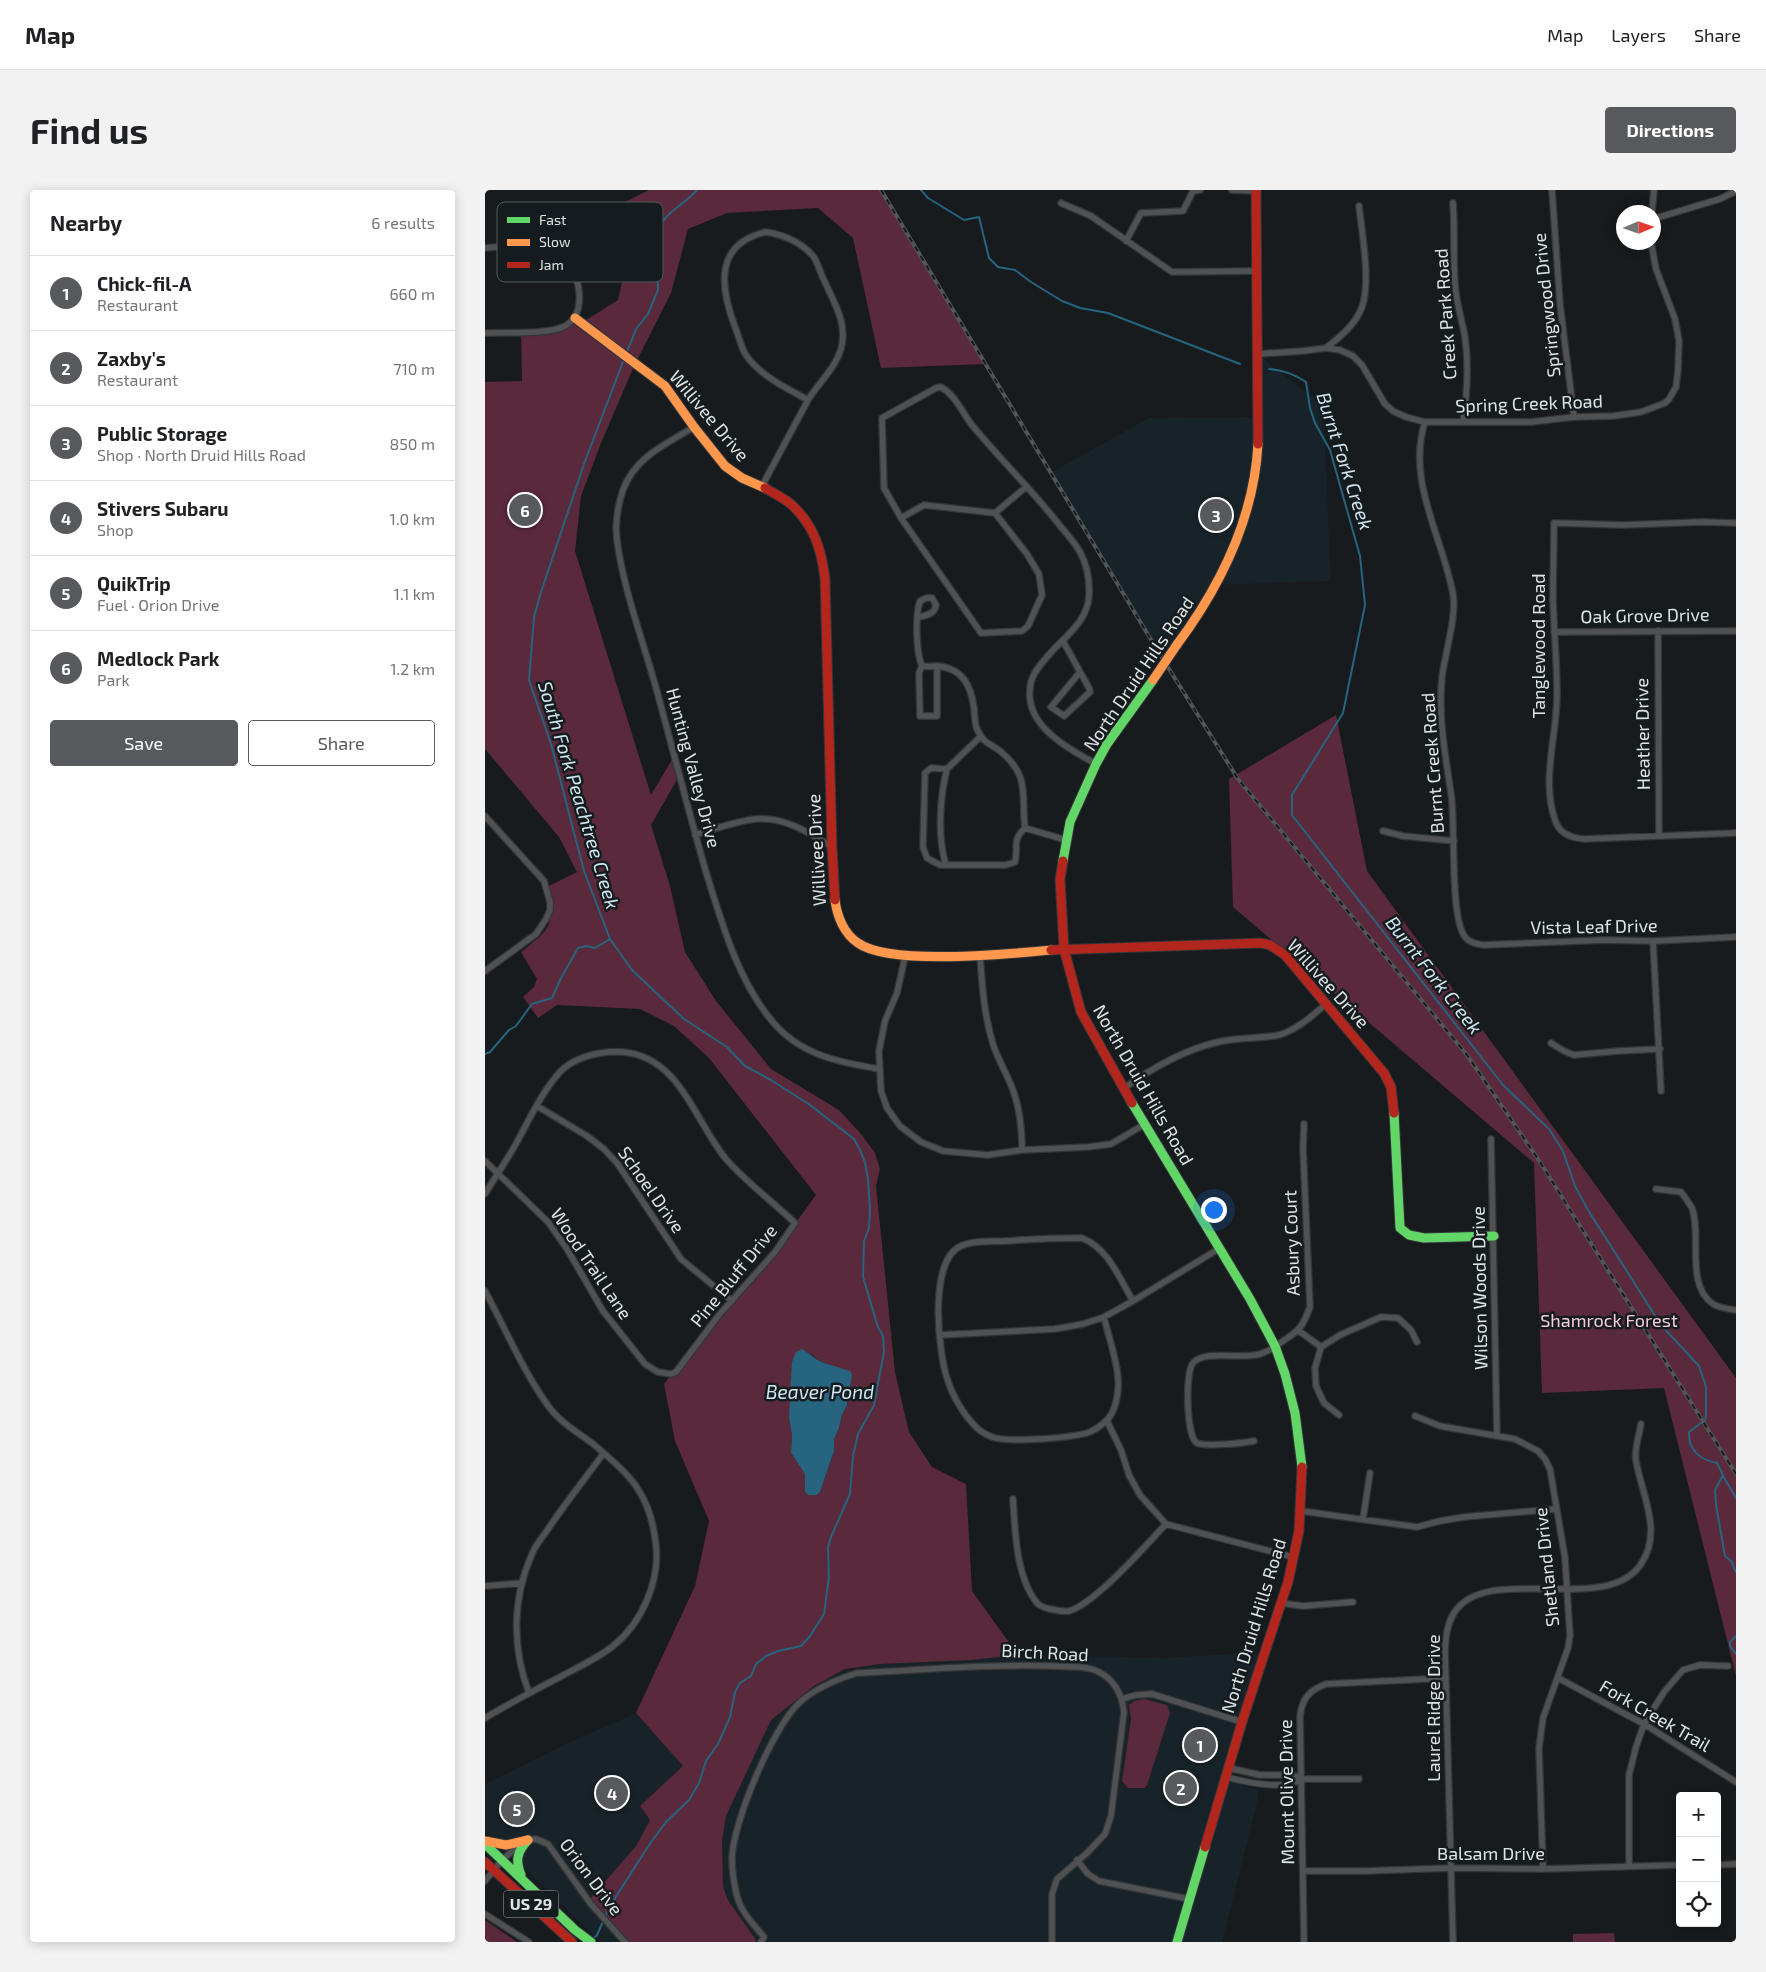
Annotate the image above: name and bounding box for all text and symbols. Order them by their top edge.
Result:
text: Map [25,20,75,49]
text: Map [1547,24,1583,46]
text: Layers [1611,24,1666,46]
text: Share [1694,24,1741,46]
button: Directions [1605,107,1736,153]
text: Find us [30,109,148,151]
legend [497,202,663,282]
north arrow [1616,205,1661,250]
text: Nearby [50,210,122,235]
text: Fast [539,211,566,228]
text: 6 results [371,213,435,232]
street label: Springwood Drive [1527,232,1565,378]
text: Slow [539,233,571,250]
street label: Creek Park Road [1429,248,1461,381]
text: Jam [539,256,564,273]
text: Chick-fil-A [97,272,191,295]
text: 1 [63,284,69,303]
text: 660 m [389,284,435,303]
text: Restaurant [97,295,178,314]
text: Zaxby's [97,347,166,370]
text: 2 [61,359,71,378]
text: 710 m [393,359,435,378]
street label: Willivee Drive [665,365,754,465]
text: Restaurant [97,370,178,389]
water label: Burnt Fork Creek [1312,389,1379,533]
street label: Spring Creek Road [1455,389,1603,417]
text: Public Storage [97,422,227,445]
text: 3 [61,434,71,453]
text: 850 m [389,434,435,453]
text: Shop · North Druid Hills Road [97,445,306,464]
pin: 6 [509,491,541,529]
pin: 3 [1200,496,1232,534]
text: Stivers Subaru [97,497,229,520]
text: 4 [61,509,71,528]
text: 1.0 km [390,509,435,528]
text: Shop [97,520,134,539]
text: QuikTrip [97,572,171,595]
street label: Tanglewood Road [1527,573,1549,719]
text: 5 [62,584,70,603]
text: 1.1 km [394,584,435,603]
street label: North Druid Hills Road [1078,592,1198,755]
text: Fuel · Orion Drive [97,595,219,614]
street label: Oak Grove Drive [1580,603,1710,627]
text: Medlock Park [97,647,219,670]
text: 6 [61,659,71,678]
text: 1.2 km [390,659,435,678]
text: Park [97,670,130,689]
water label: South Fork Peachtree Creek [534,678,625,912]
street label: Heather Drive [1630,678,1654,790]
street label: Hunting Valley Drive [662,685,726,850]
street label: Burnt Creek Road [1416,692,1448,834]
button: Save [50,720,238,766]
button: Share [248,720,435,766]
street label: Willivee Drive [802,793,830,907]
water label: Burnt Fork Creek [1381,911,1488,1038]
street label: Vista Leaf Drive [1530,914,1658,938]
street label: Willivee Drive [1283,934,1374,1032]
street label: North Druid Hills Road [1089,1000,1199,1169]
street label: Schoel Drive [614,1142,690,1237]
street label: Asbury Court [1278,1190,1304,1296]
your location [1201,1197,1227,1223]
street label: Wood Trail Lane [546,1204,637,1323]
street label: Wilson Woods Drive [1467,1206,1491,1370]
street label: Pine Bluff Drive [685,1220,781,1331]
park label: Shamrock Forest [1540,1309,1678,1331]
water label: Beaver Pond [766,1380,874,1403]
street label: Shetland Drive [1529,1506,1563,1628]
street label: North Druid Hills Road [1216,1536,1290,1716]
street label: Laurel Ridge Drive [1422,1634,1444,1782]
street label: Birch Road [1001,1639,1089,1665]
street label: Fork Creek Trail [1596,1674,1716,1756]
street label: Mount Olive Drive [1274,1719,1298,1865]
pin: 1 [1184,1726,1216,1764]
pin: 2 [1165,1769,1197,1807]
pin: 4 [596,1774,628,1812]
pin: 5 [501,1790,533,1828]
map controls [1676,1792,1721,1927]
button: + [1676,1792,1721,1837]
street label: Orion Drive [556,1833,628,1919]
button: − [1676,1837,1721,1882]
street label: Balsam Drive [1437,1842,1545,1864]
button: locate [1676,1882,1721,1927]
road number: US 29 [503,1890,559,1918]

